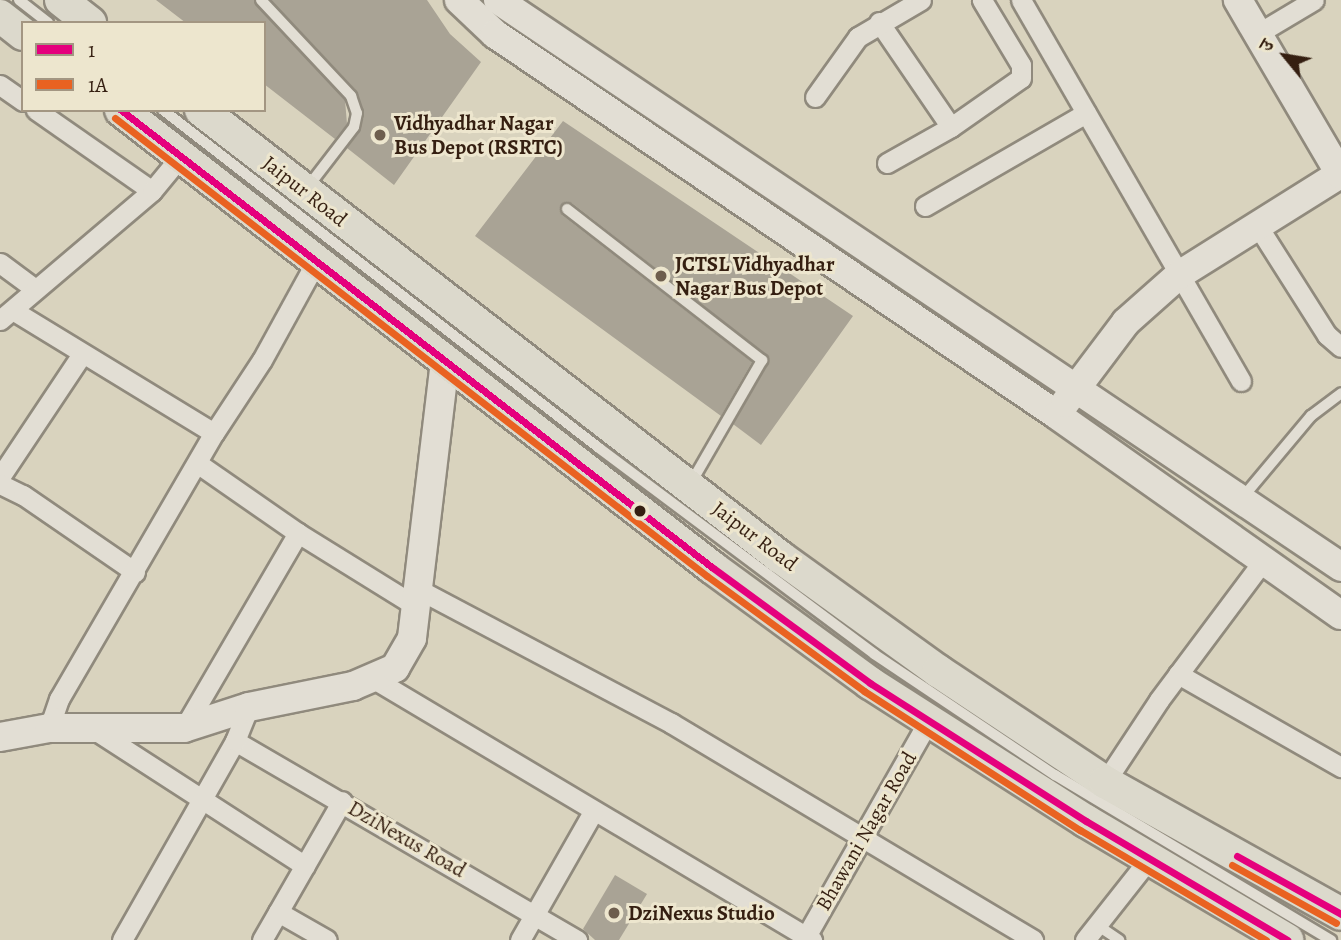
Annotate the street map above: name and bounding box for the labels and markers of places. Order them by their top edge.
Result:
place label: Vidhyadhar Nagar Bus Depot (RSRTC) [394,110,563,160]
marker: Vidhyadhar Nagar Bus Depot (RSRTC) [372,127,388,143]
place label: JCTSL Vidhyadhar Nagar Bus Depot [675,251,835,301]
marker: JCTSL Vidhyadhar Nagar Bus Depot [653,268,669,284]
unlabelled marker [633,504,647,518]
place label: DziNexus Studio [628,900,775,926]
marker: DziNexus Studio [606,905,622,921]

